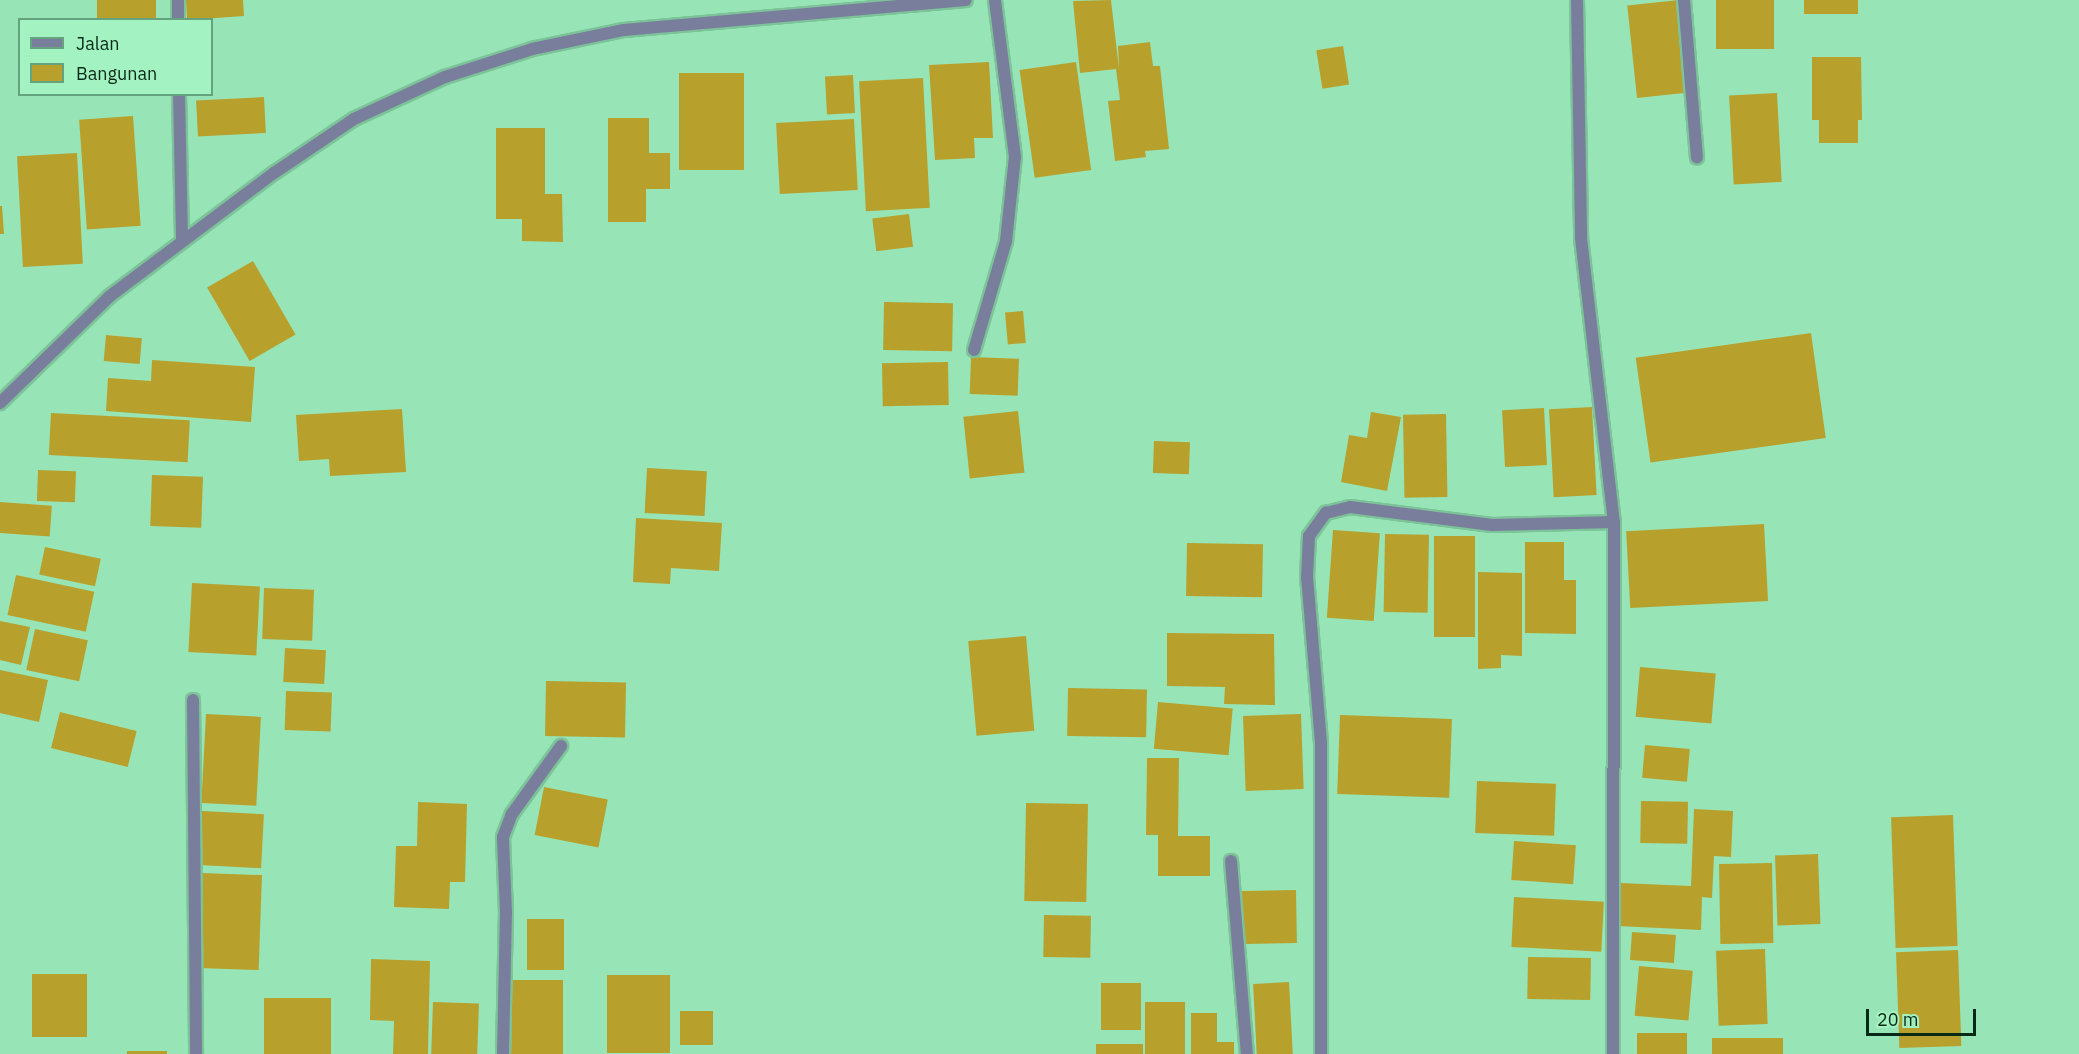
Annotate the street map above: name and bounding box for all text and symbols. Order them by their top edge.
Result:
legend [18,18,213,96]
text: Jalan [76,32,120,55]
text: Bangunan [76,62,157,85]
scale bar [1869,997,1978,1035]
text: 20 m [1877,1008,1919,1031]

